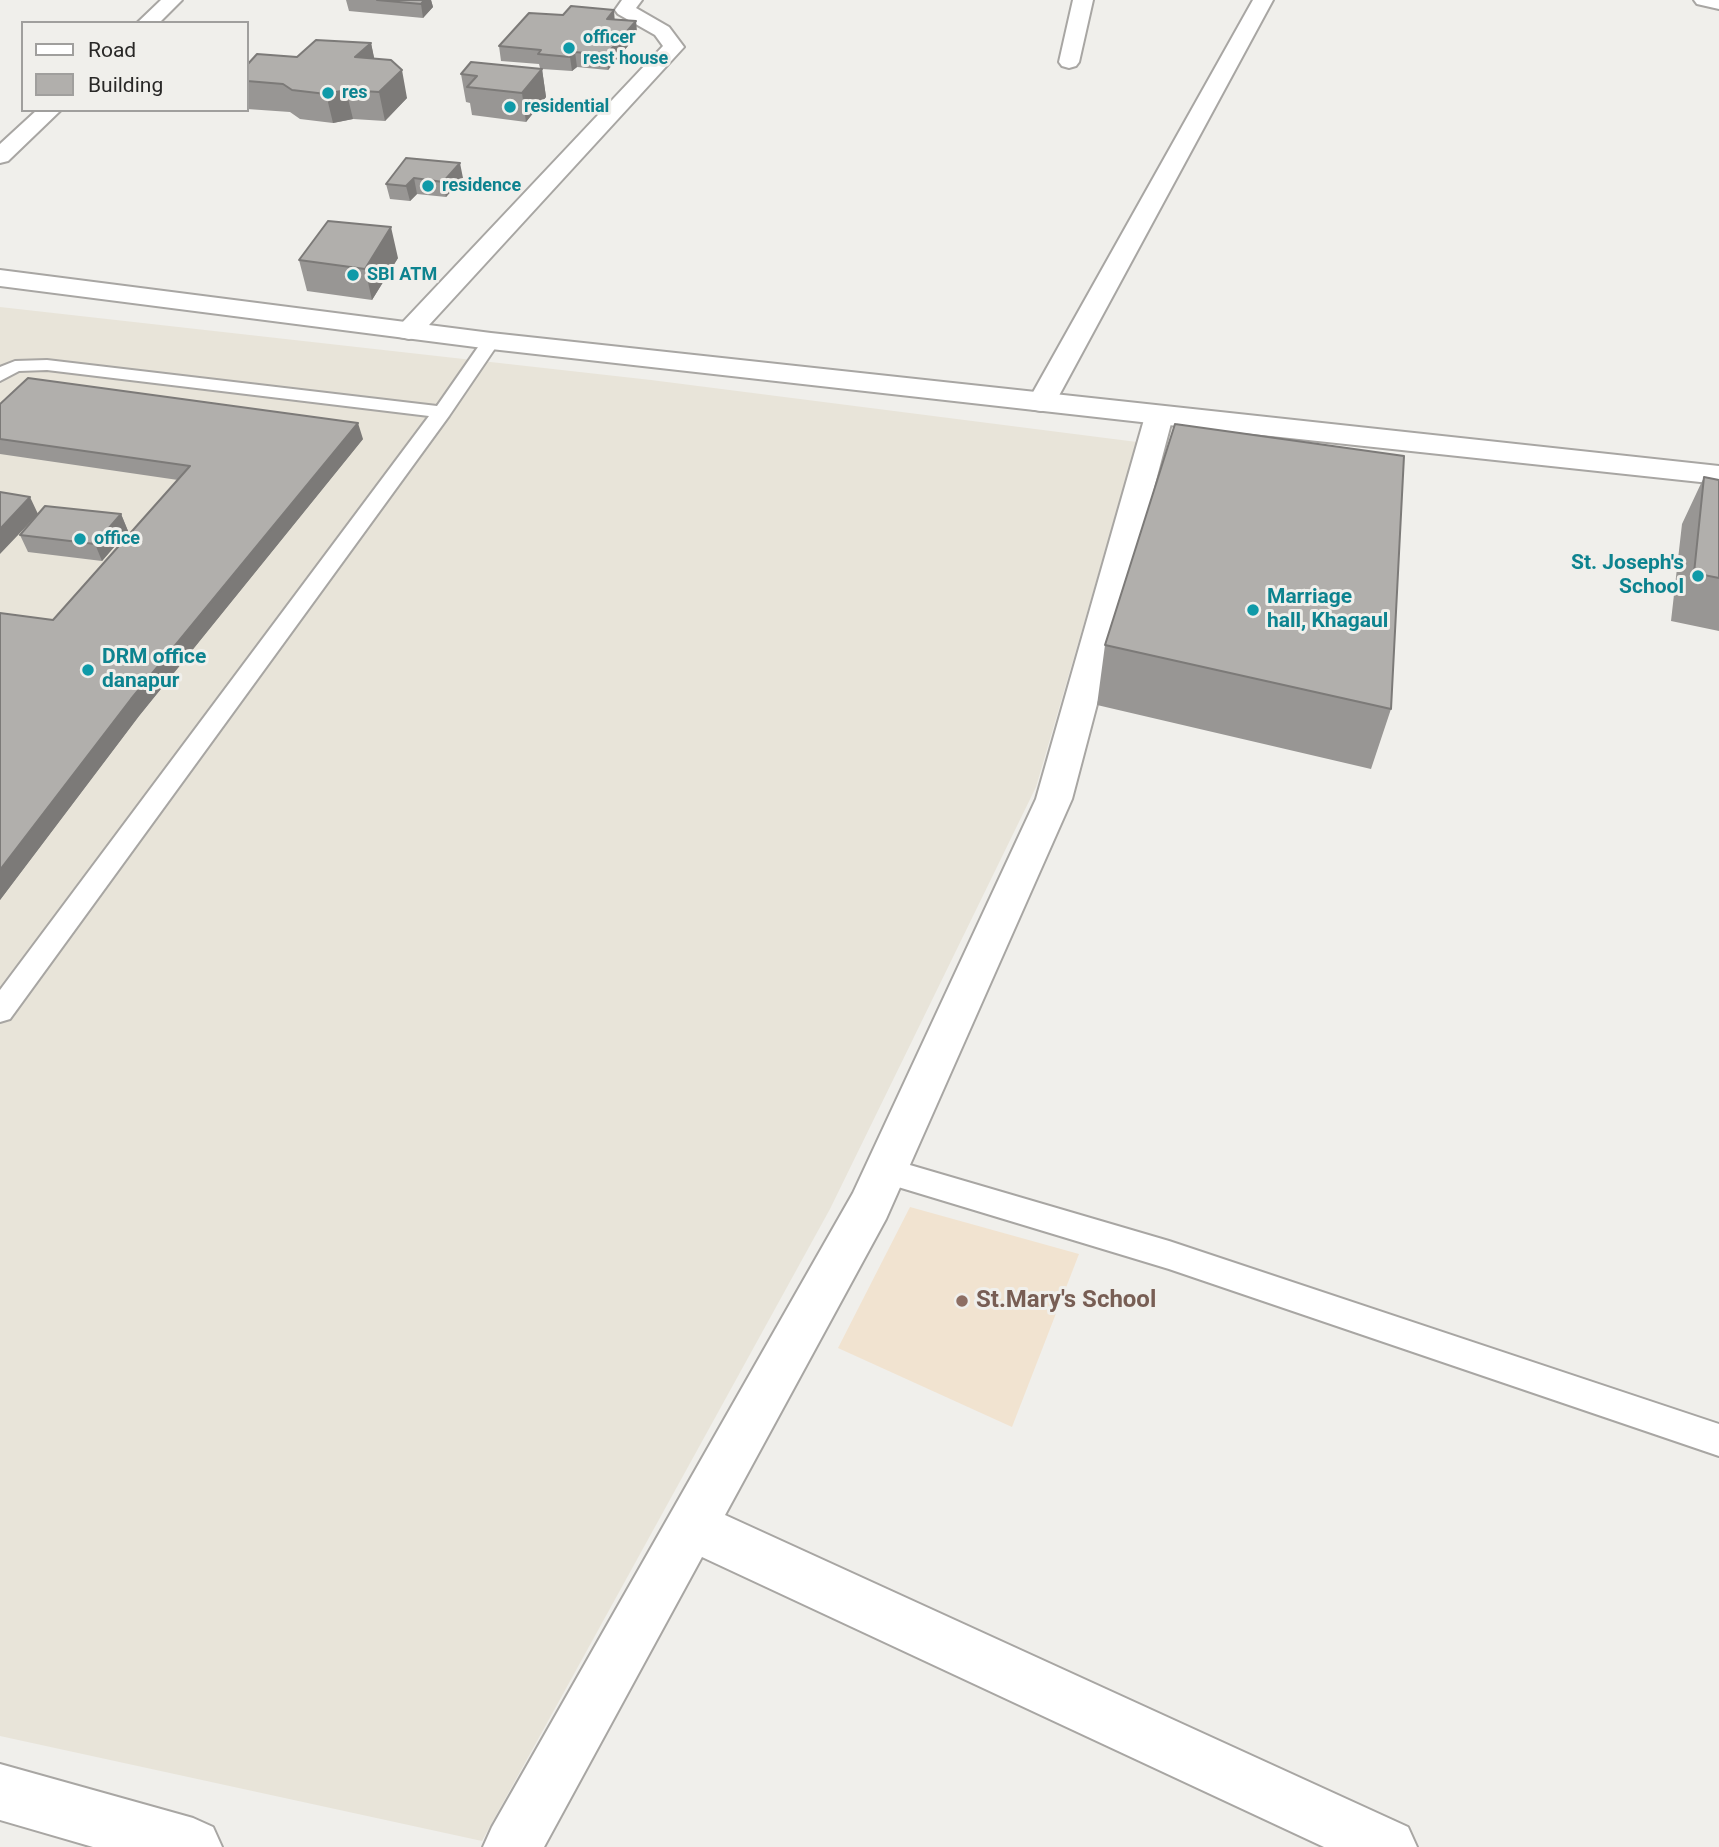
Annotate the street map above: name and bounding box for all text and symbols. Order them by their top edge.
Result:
legend [21,21,248,112]
place label: officer rest house [583,27,668,70]
text: Road [88,38,136,62]
marker: officer rest house [561,40,577,56]
text: Building [88,73,163,97]
place label: res [342,82,367,104]
marker: res [320,85,336,101]
place label: residential [524,96,609,118]
marker: residential [502,99,518,115]
place label: residence [442,175,521,197]
marker: residence [420,178,436,194]
place label: SBI ATM [367,264,437,286]
marker: SBI ATM [345,267,361,283]
place label: office [94,528,140,550]
marker: office [72,531,88,547]
place label: St. Joseph's School [1571,551,1684,601]
marker: St. Joseph's School [1690,568,1706,584]
place label: Marriage hall, Khagaul [1267,585,1388,635]
marker: Marriage hall, Khagaul [1245,602,1261,618]
place label: DRM office danapur [102,645,206,695]
marker: DRM office danapur [80,662,96,678]
place label: St.Mary's School [976,1287,1156,1315]
marker: St.Mary's School [954,1293,970,1309]

